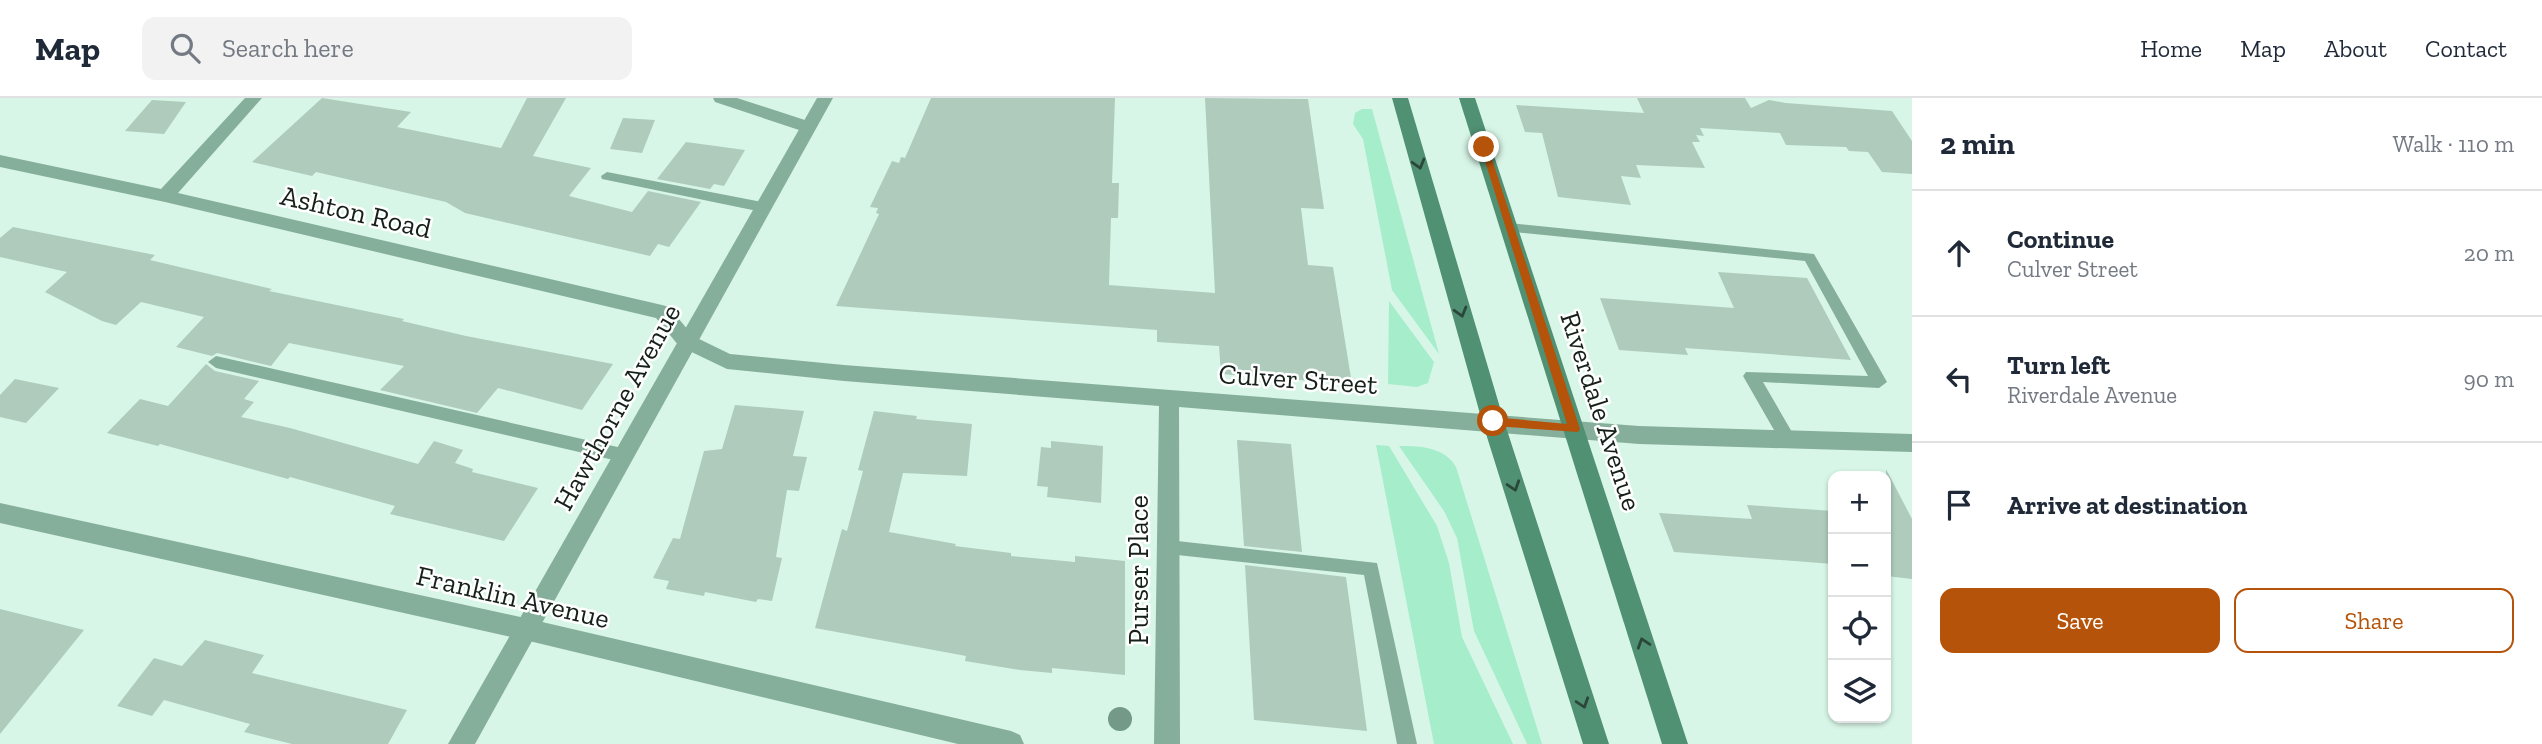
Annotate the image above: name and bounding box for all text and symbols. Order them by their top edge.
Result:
search box [142,17,632,80]
text: Map [35,29,100,68]
icon: search [166,29,204,67]
text: Search here [222,32,354,64]
text: Home [2140,34,2202,63]
text: Map [2240,34,2286,63]
text: About [2324,34,2387,63]
text: Contact [2425,34,2507,63]
text: 2 min [1940,126,2015,162]
text: Walk · 110 m [2393,130,2514,158]
route end [1468,131,1499,162]
one-way arrow [1410,157,1425,169]
street label: Ashton Road [278,179,434,245]
text: Continue [2007,223,2114,255]
icon: ahead [1940,234,1978,272]
text: 20 m [2464,239,2514,267]
text: Culver Street [2007,255,2138,283]
street label: Hawthorne Avenue [547,298,687,516]
one-way arrow [1453,305,1468,317]
street label: Riverdale Avenue [1553,307,1649,515]
text: Turn left [2007,349,2110,381]
street label: Culver Street [1217,357,1379,401]
icon: left [1940,360,1978,398]
text: 90 m [2463,365,2514,393]
text: Riverdale Avenue [2007,381,2177,409]
route start [1477,405,1508,436]
map controls [1828,471,1891,723]
button: + [1828,471,1891,534]
one-way arrow [1505,480,1520,492]
icon: arrive [1940,486,1978,524]
text: Arrive at destination [2007,489,2247,521]
street label: Purser Place [1122,495,1155,645]
button: − [1828,534,1891,597]
street label: Franklin Avenue [413,559,613,635]
button: Save [1940,588,2220,653]
button: Share [2234,588,2514,653]
button: locate [1828,597,1891,660]
one-way arrow [1636,637,1651,649]
button: layers [1828,660,1891,723]
one-way arrow [1574,697,1589,709]

